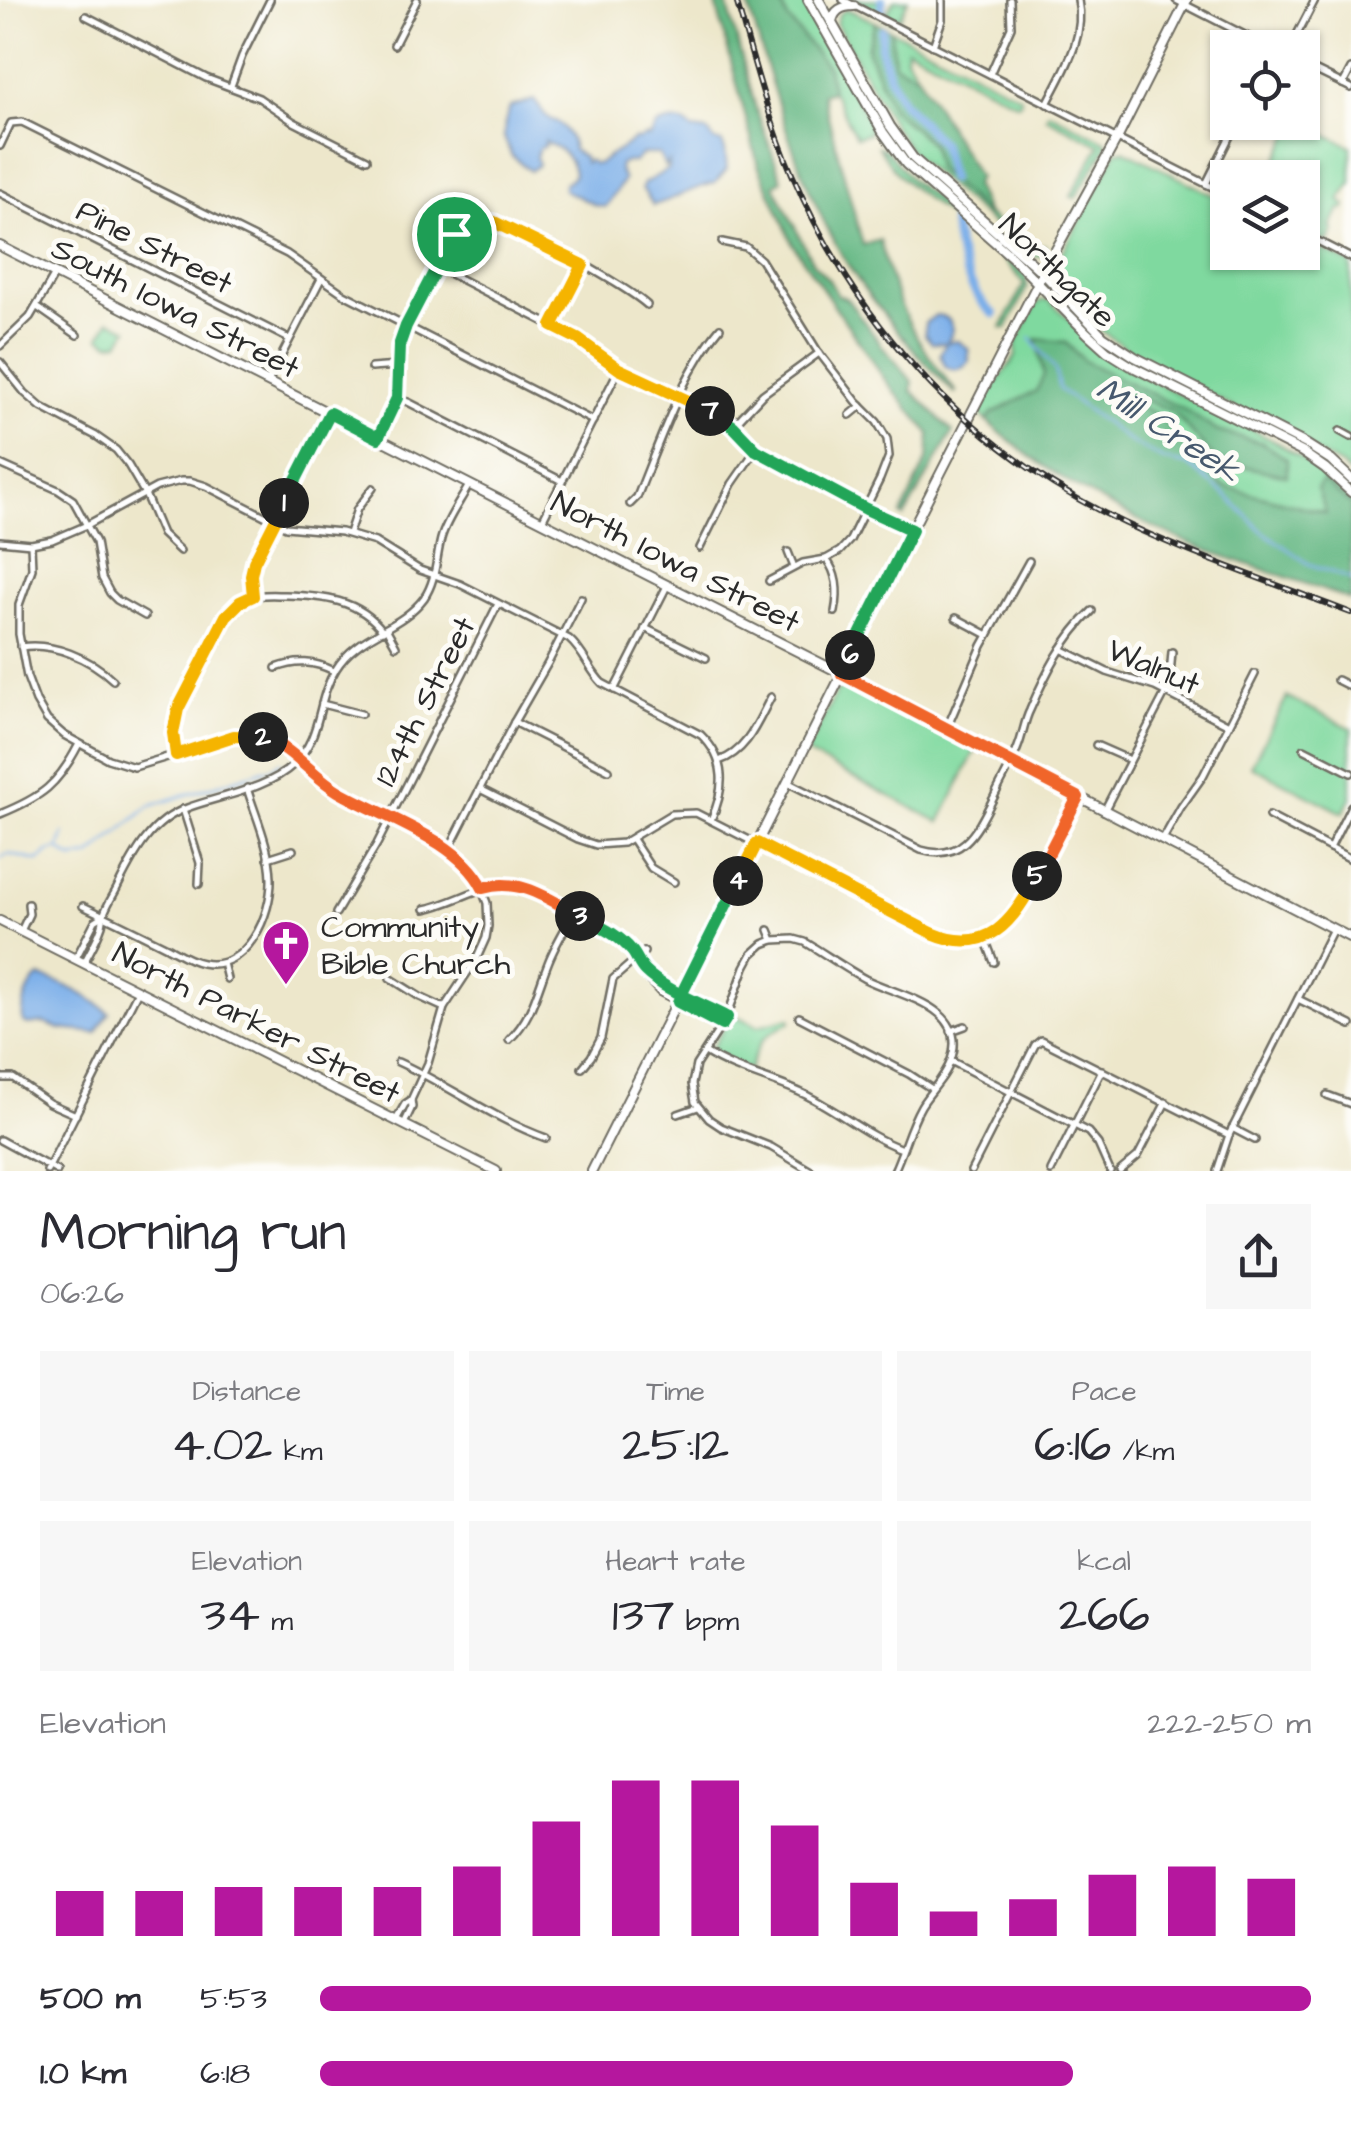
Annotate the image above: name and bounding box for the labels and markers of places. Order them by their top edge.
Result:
pin [412,192,497,277]
pin: 7 [685,386,735,436]
pin: 1 [259,478,309,528]
pin: 6 [825,630,875,680]
pin: 2 [238,712,288,762]
pin: 5 [1012,851,1062,901]
pin: 4 [713,856,763,906]
pin: 3 [555,891,605,941]
place label: Community Bible Church [321,905,510,987]
church icon: Community Bible Church [260,918,312,986]

